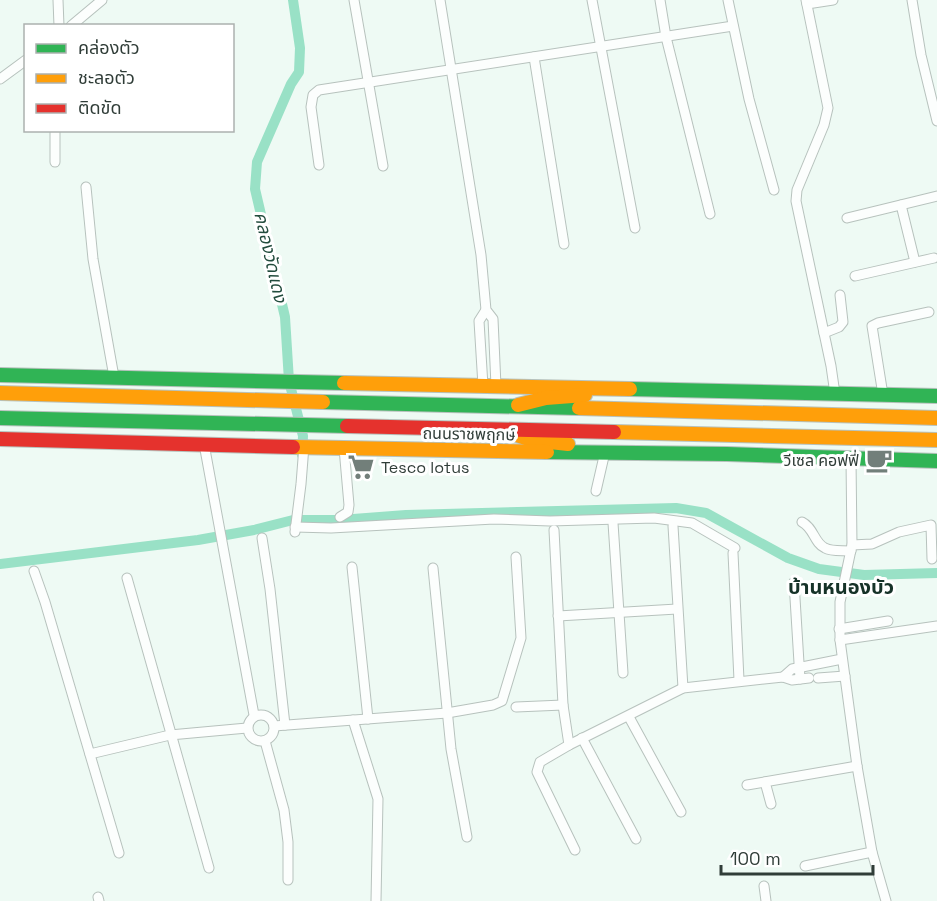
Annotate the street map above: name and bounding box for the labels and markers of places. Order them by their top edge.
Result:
cafe icon: วีเซล คอฟฟี่ [864,445,894,475]
place label: วีเซล คอฟฟี่ [783,449,859,471]
supermarket icon: Tesco lotus [346,452,376,482]
place label: Tesco lotus [381,457,469,478]

